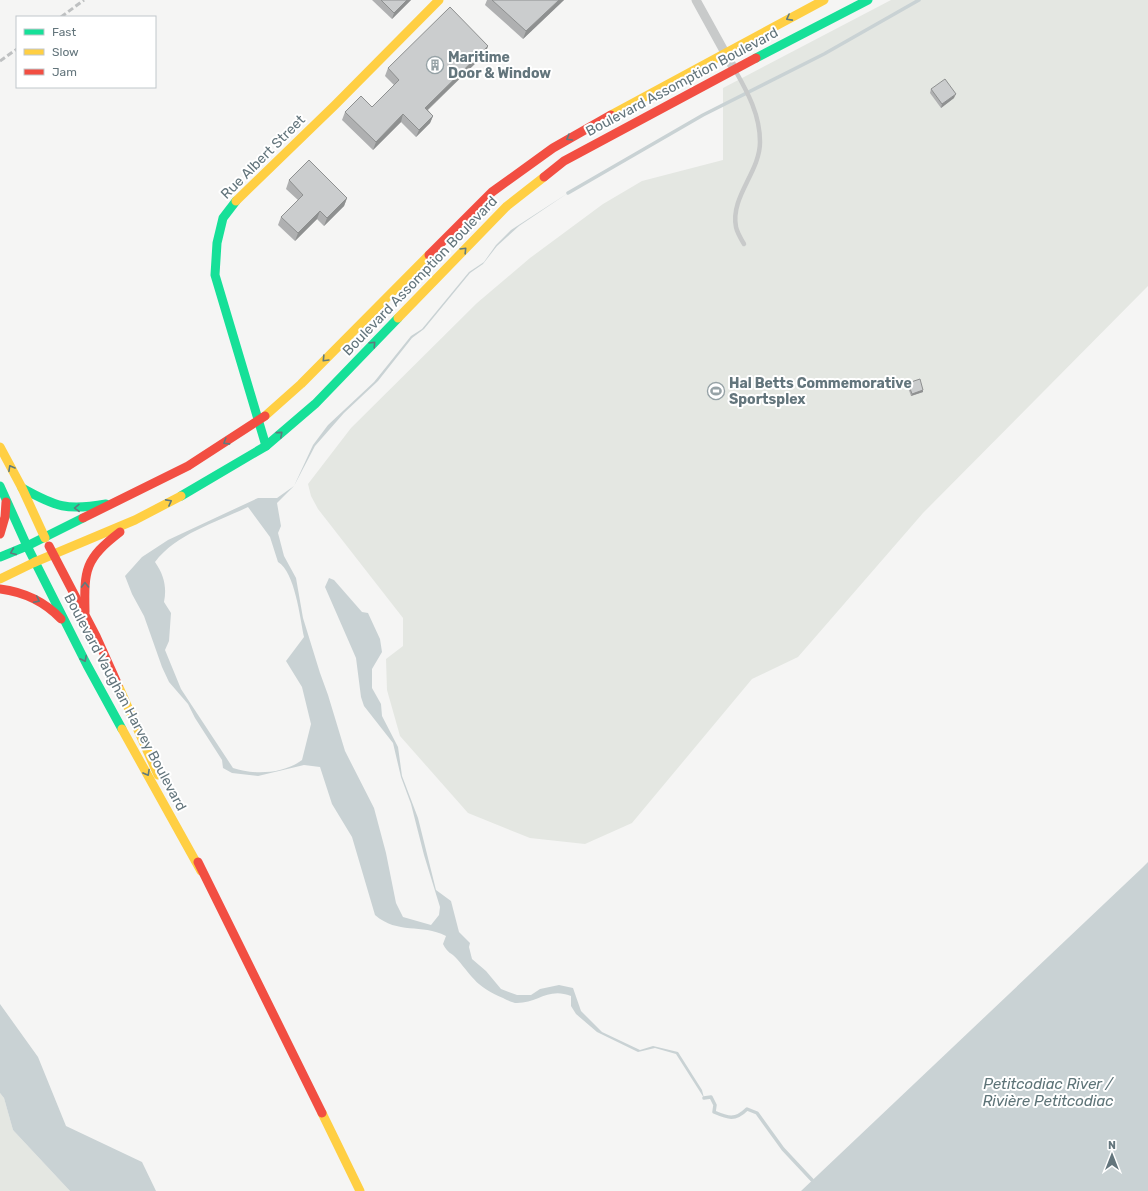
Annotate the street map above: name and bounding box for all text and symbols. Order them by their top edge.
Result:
one-way arrow [786,13,793,21]
legend [16,16,156,88]
street label: Boulevard Assomption Boulevard [583,24,781,140]
text: Fast [52,25,76,39]
text: Slow [52,45,79,59]
place label: Maritime Door & Window [448,49,551,82]
building icon: Maritime Door & Window [425,55,445,75]
text: Jam [52,65,77,79]
street label: Rue Albert Street [217,111,309,203]
one-way arrow [566,134,573,141]
street label: Boulevard Assomption Boulevard [339,193,501,359]
one-way arrow [459,247,466,255]
one-way arrow [368,341,376,349]
one-way arrow [322,354,330,362]
place label: Hal Betts Commemorative Sportsplex [729,375,912,408]
sports icon: Hal Betts Commemorative Sportsplex [706,381,726,401]
one-way arrow [275,432,283,439]
one-way arrow [223,438,230,445]
one-way arrow [9,464,16,472]
one-way arrow [165,499,173,507]
one-way arrow [74,504,80,512]
one-way arrow [10,547,17,555]
one-way arrow [80,582,89,588]
street label: Boulevard Vaughan Harvey Boulevard [60,590,190,814]
one-way arrow [33,595,40,603]
one-way arrow [79,655,87,662]
one-way arrow [142,769,150,776]
water label: Petitcodiac River / Rivière Petitcodiac [982,1075,1115,1110]
north arrow [1092,1135,1132,1175]
text: N [1108,1139,1116,1152]

